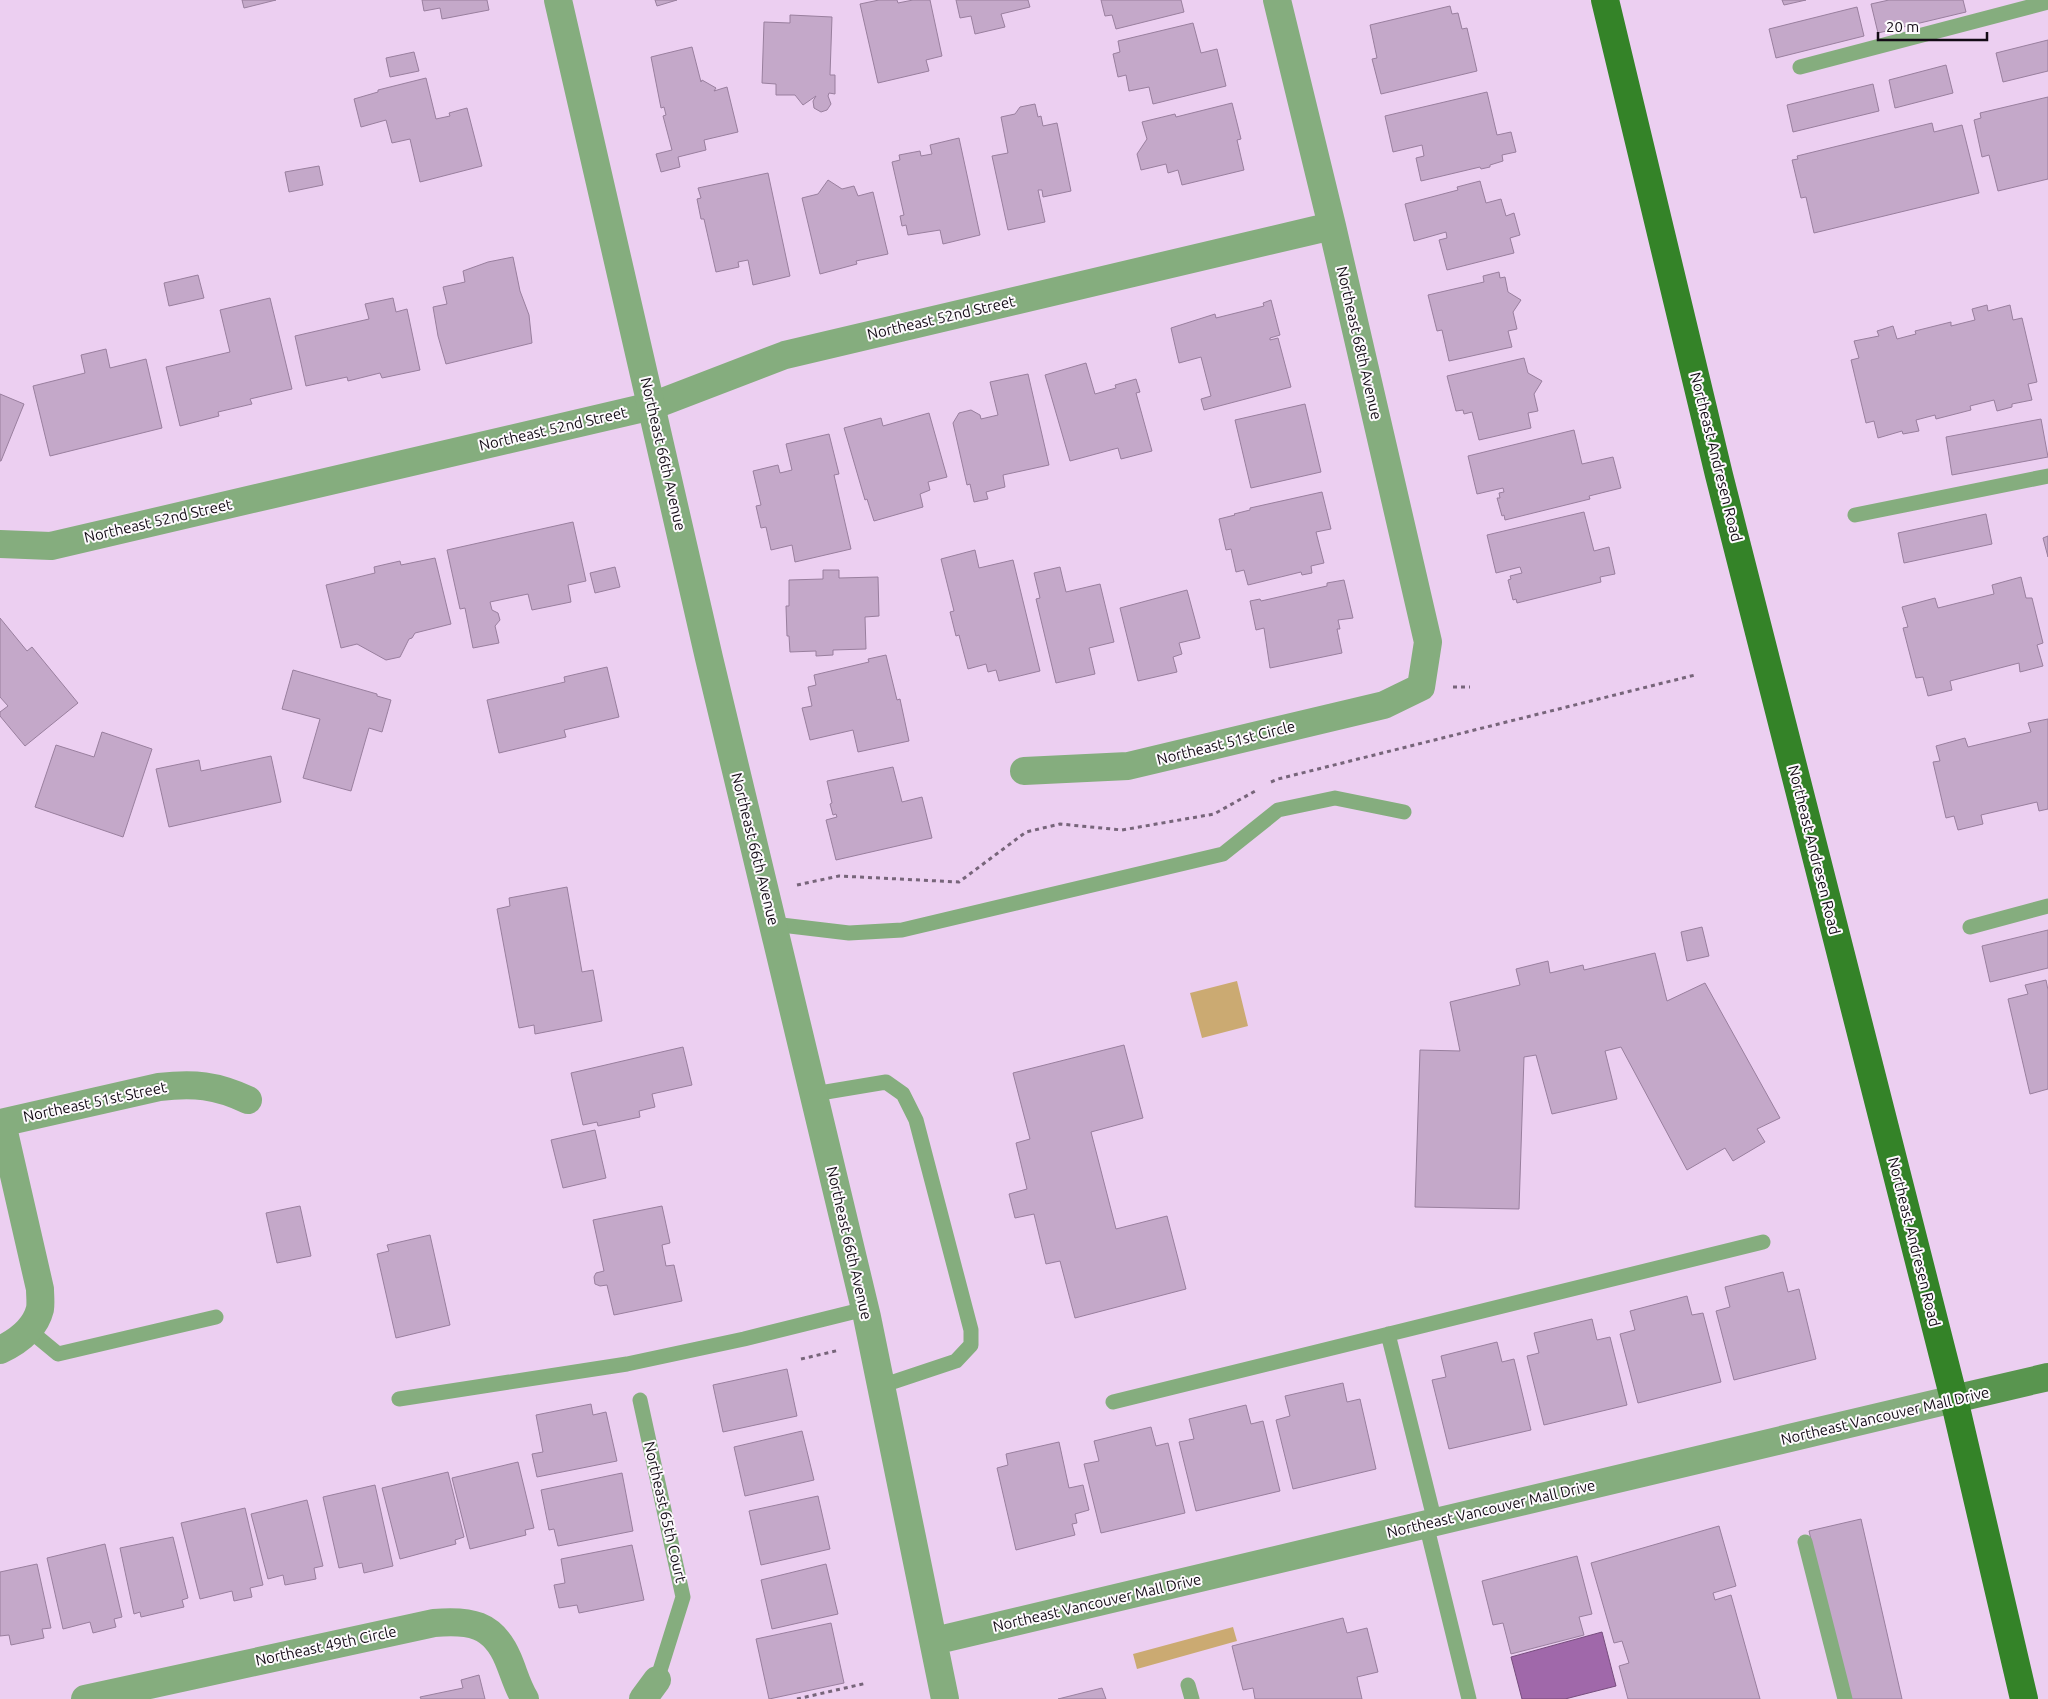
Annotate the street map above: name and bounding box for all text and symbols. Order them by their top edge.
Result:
scale bar [1878,10,1987,42]
text: 20 m [1886,18,1919,35]
street label: Northeast 68th Avenue [1334,265,1385,421]
street label: Northeast 52nd Street [865,292,1016,343]
street label: Northeast Andresen Road [1687,370,1746,543]
street label: Northeast 66th Avenue [638,376,689,532]
street label: Northeast 52nd Street [477,403,628,454]
street label: Northeast 52nd Street [82,495,233,546]
street label: Northeast 51st Circle [1155,717,1297,768]
street label: Northeast Andresen Road [1785,763,1844,936]
street label: Northeast 66th Avenue [728,771,783,927]
street label: Northeast 51st Street [22,1078,168,1125]
street label: Northeast Andresen Road [1885,1155,1944,1328]
street label: Northeast 66th Avenue [824,1165,875,1321]
street label: Northeast Vancouver Mall Drive [1779,1383,1991,1448]
street label: Northeast 65th Court [641,1440,690,1584]
street label: Northeast Vancouver Mall Drive [1385,1476,1597,1541]
street label: Northeast Vancouver Mall Drive [991,1570,1203,1635]
street label: Northeast 49th Circle [254,1622,398,1669]

